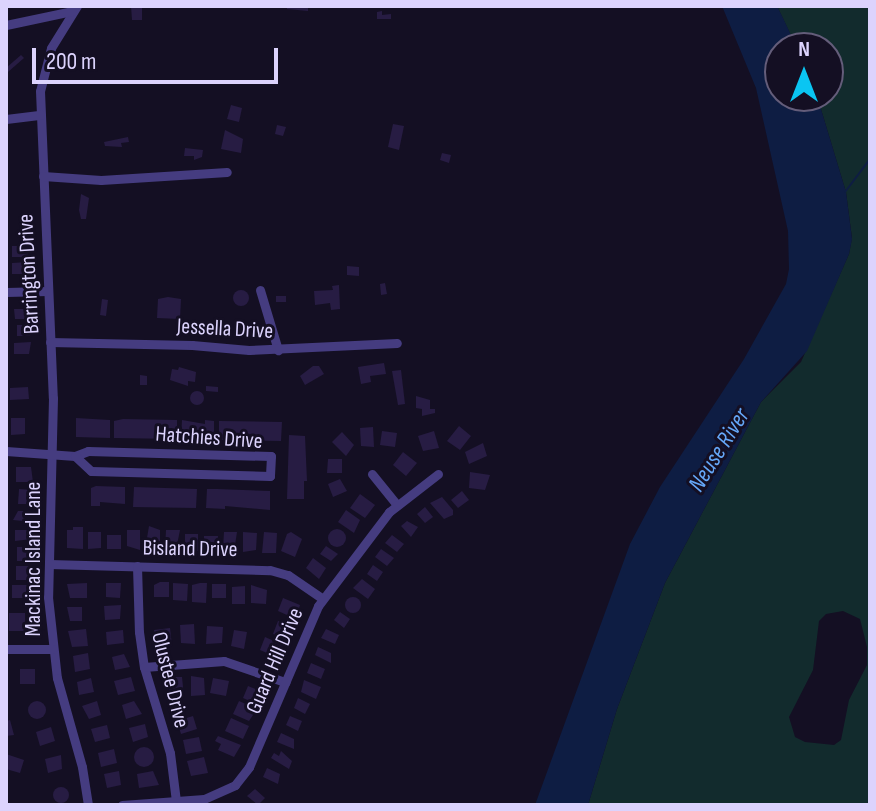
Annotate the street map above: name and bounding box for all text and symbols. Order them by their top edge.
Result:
scale bar [36,32,282,82]
north arrow [764,32,844,112]
text: N [798,36,810,63]
text: 200 m [46,47,97,76]
street label: Barrington Drive [13,213,45,335]
street label: Jessella Drive [176,313,274,345]
water label: Neuse River [682,403,756,497]
street label: Hatchies Drive [155,421,263,455]
street label: Mackinac Island Lane [21,482,47,636]
street label: Bisland Drive [142,535,238,563]
street label: Guard Hill Drive [241,604,309,718]
street label: Olustee Drive [145,629,195,731]

